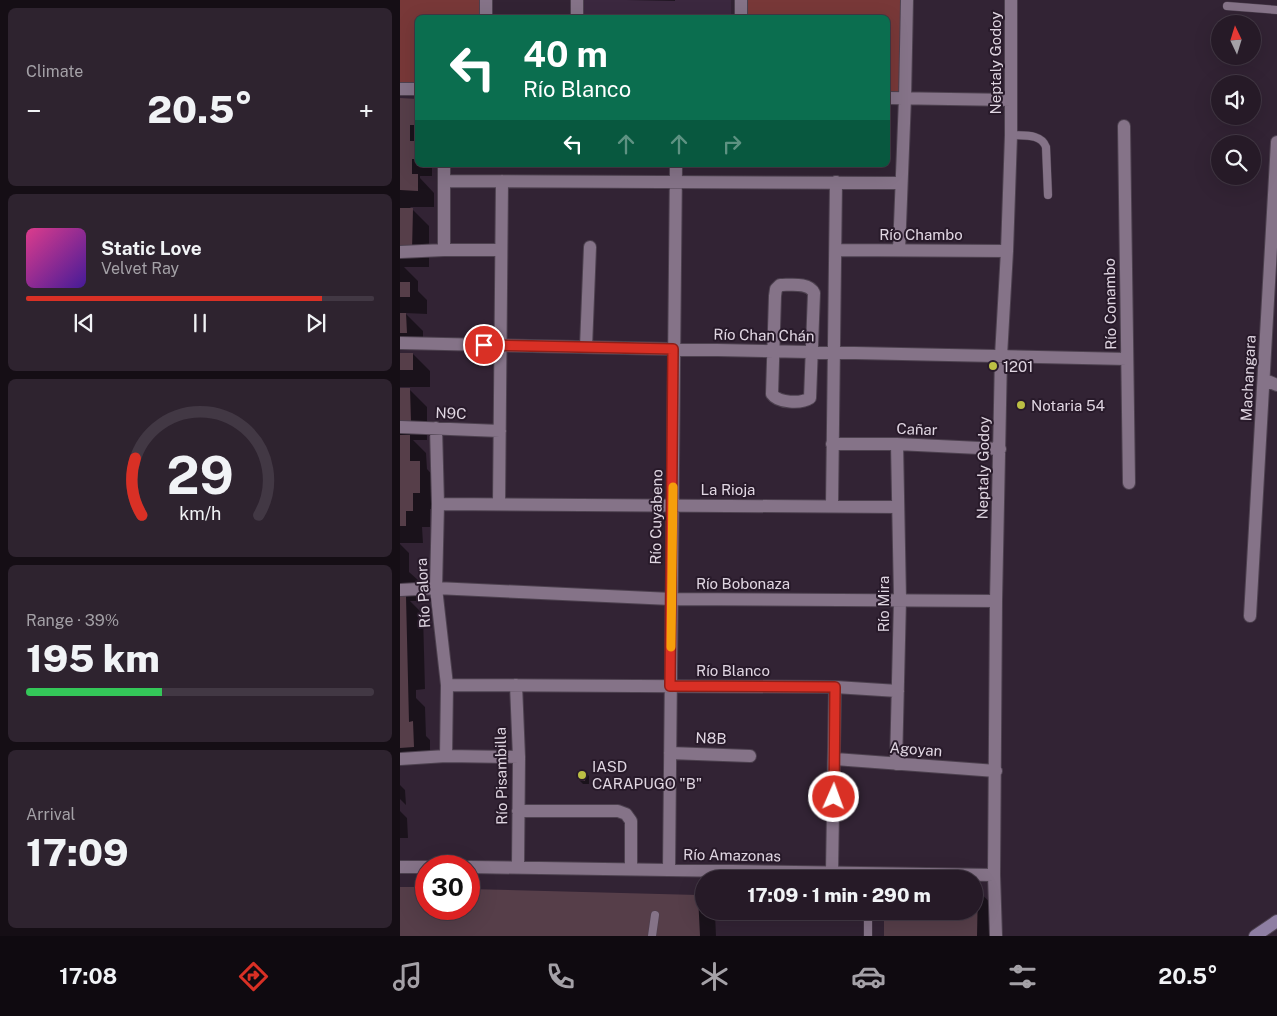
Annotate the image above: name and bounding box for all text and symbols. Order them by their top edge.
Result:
street label: Neptaly Godoy [987,11,1004,115]
north arrow [1211,15,1261,65]
map controls [1211,15,1261,185]
text: 40 m [523,34,608,75]
icon: left [440,35,505,100]
text: Climate [26,62,83,81]
button: sound [1211,75,1261,125]
text: Río Blanco [523,76,631,102]
text: 20.5° [147,87,253,132]
text: − [26,94,42,127]
text: + [358,94,374,127]
icon: left [559,130,587,158]
icon: ahead [612,130,640,158]
icon: ahead [665,130,693,158]
icon: right [718,130,746,158]
button: search [1211,135,1261,185]
street label: Río Chambo [879,226,963,243]
text: Static Love [101,237,202,259]
street label: Río Conambo [1101,258,1119,350]
text: Velvet Ray [101,259,179,278]
icon: previous [70,309,98,337]
icon: pause [186,309,214,337]
icon: next [302,309,330,337]
pin [463,324,505,366]
street label: Río Chan Chán [713,326,815,344]
icon: arrive [470,331,498,359]
street label: Machangara [1237,334,1259,422]
place label: 1201 [1003,358,1033,375]
marker: 1201 [987,360,999,372]
place label: Notaria 54 [1031,397,1105,414]
marker: Notaria 54 [1015,399,1027,411]
street label: N9C [435,404,467,422]
street label: Neptaly Godoy [974,416,992,520]
street label: Cañar [896,420,938,438]
text: 29 [166,445,234,506]
street label: Río Cuyabeno [647,469,665,565]
street label: La Rioja [701,481,755,498]
text: km/h [179,503,221,524]
street label: Río Palora [413,558,433,628]
street label: Río Bobonaza [696,575,790,592]
street label: Río Mira [875,576,892,632]
text: Range · 39% [26,611,119,630]
text: 195 km [26,636,160,681]
street label: Río Blanco [696,662,770,679]
street label: Río Pisambilla [492,727,510,825]
street label: N8B [695,729,727,747]
street label: Agoyan [889,739,943,759]
place label: IASD CARAPUGO "B" [592,758,702,792]
marker: IASD CARAPUGO "B" [576,769,588,781]
position arrow [807,770,859,822]
text: Arrival [26,805,75,824]
text: 17:09 [26,830,129,875]
street label: Río Amazonas [683,846,781,864]
speed limit sign: 30 [415,855,480,920]
text: 17:09 · 1 min · 290 m [747,884,931,906]
icon: directions [236,959,271,994]
icon: music [390,959,425,994]
icon: phone [543,959,578,994]
icon: climate [697,959,732,994]
icon: car [851,959,886,994]
icon: filters [1005,959,1040,994]
text: 17:08 [59,963,117,989]
text: 20.5° [1158,963,1218,989]

